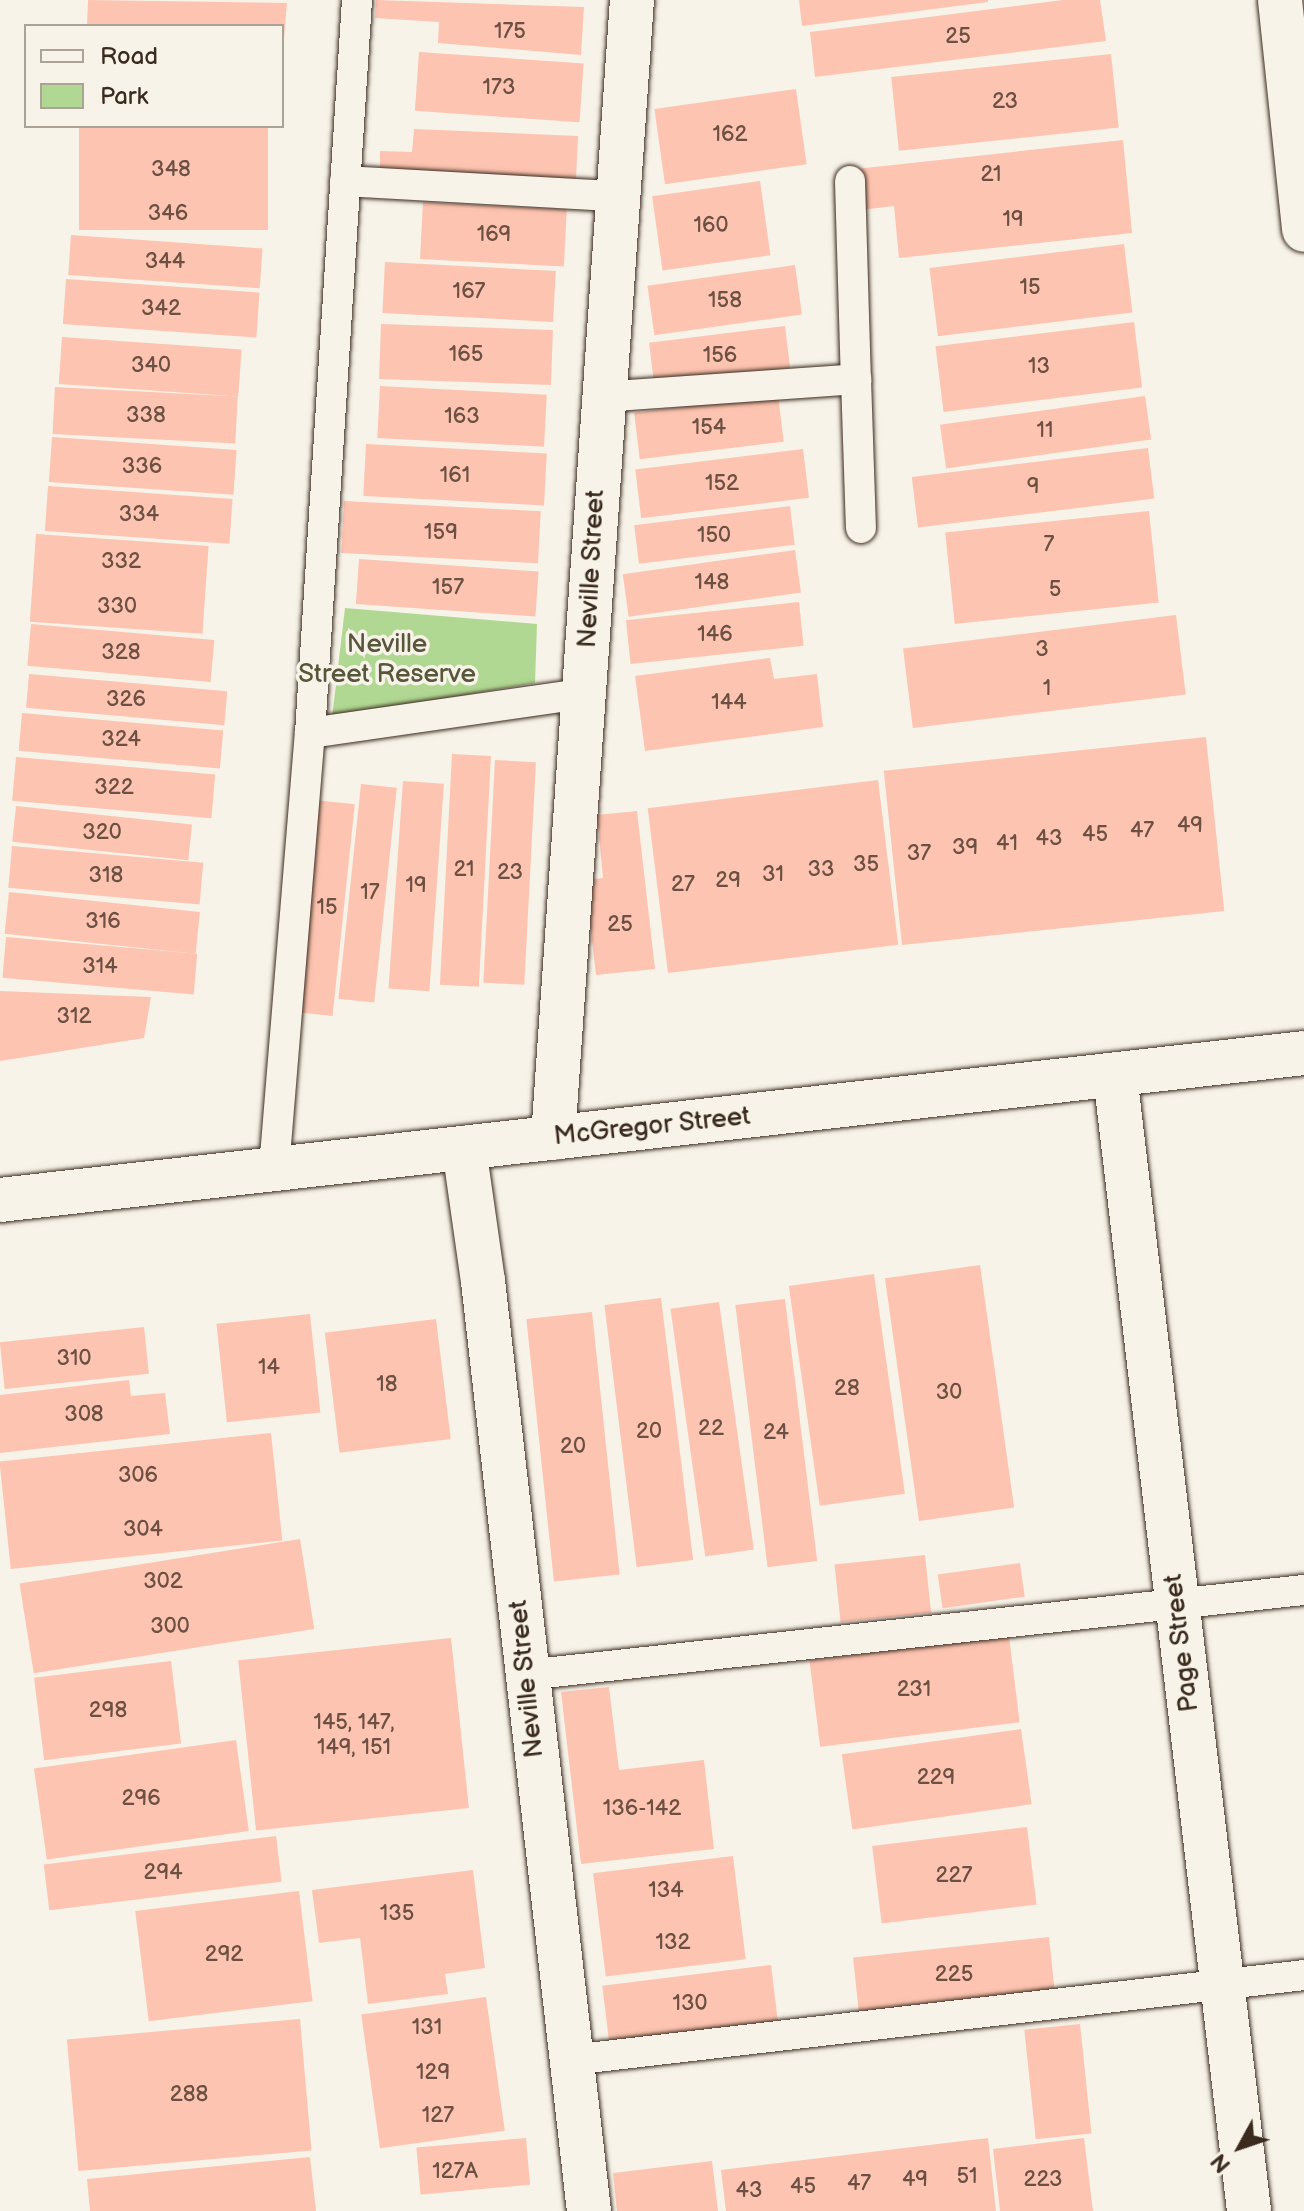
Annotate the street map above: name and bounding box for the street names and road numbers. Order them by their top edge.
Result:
street label: Neville Street [572,489,612,649]
street label: McGregor Street [552,1101,752,1153]
street label: Page Street [1158,1572,1206,1714]
street label: Neville Street [503,1598,551,1760]

